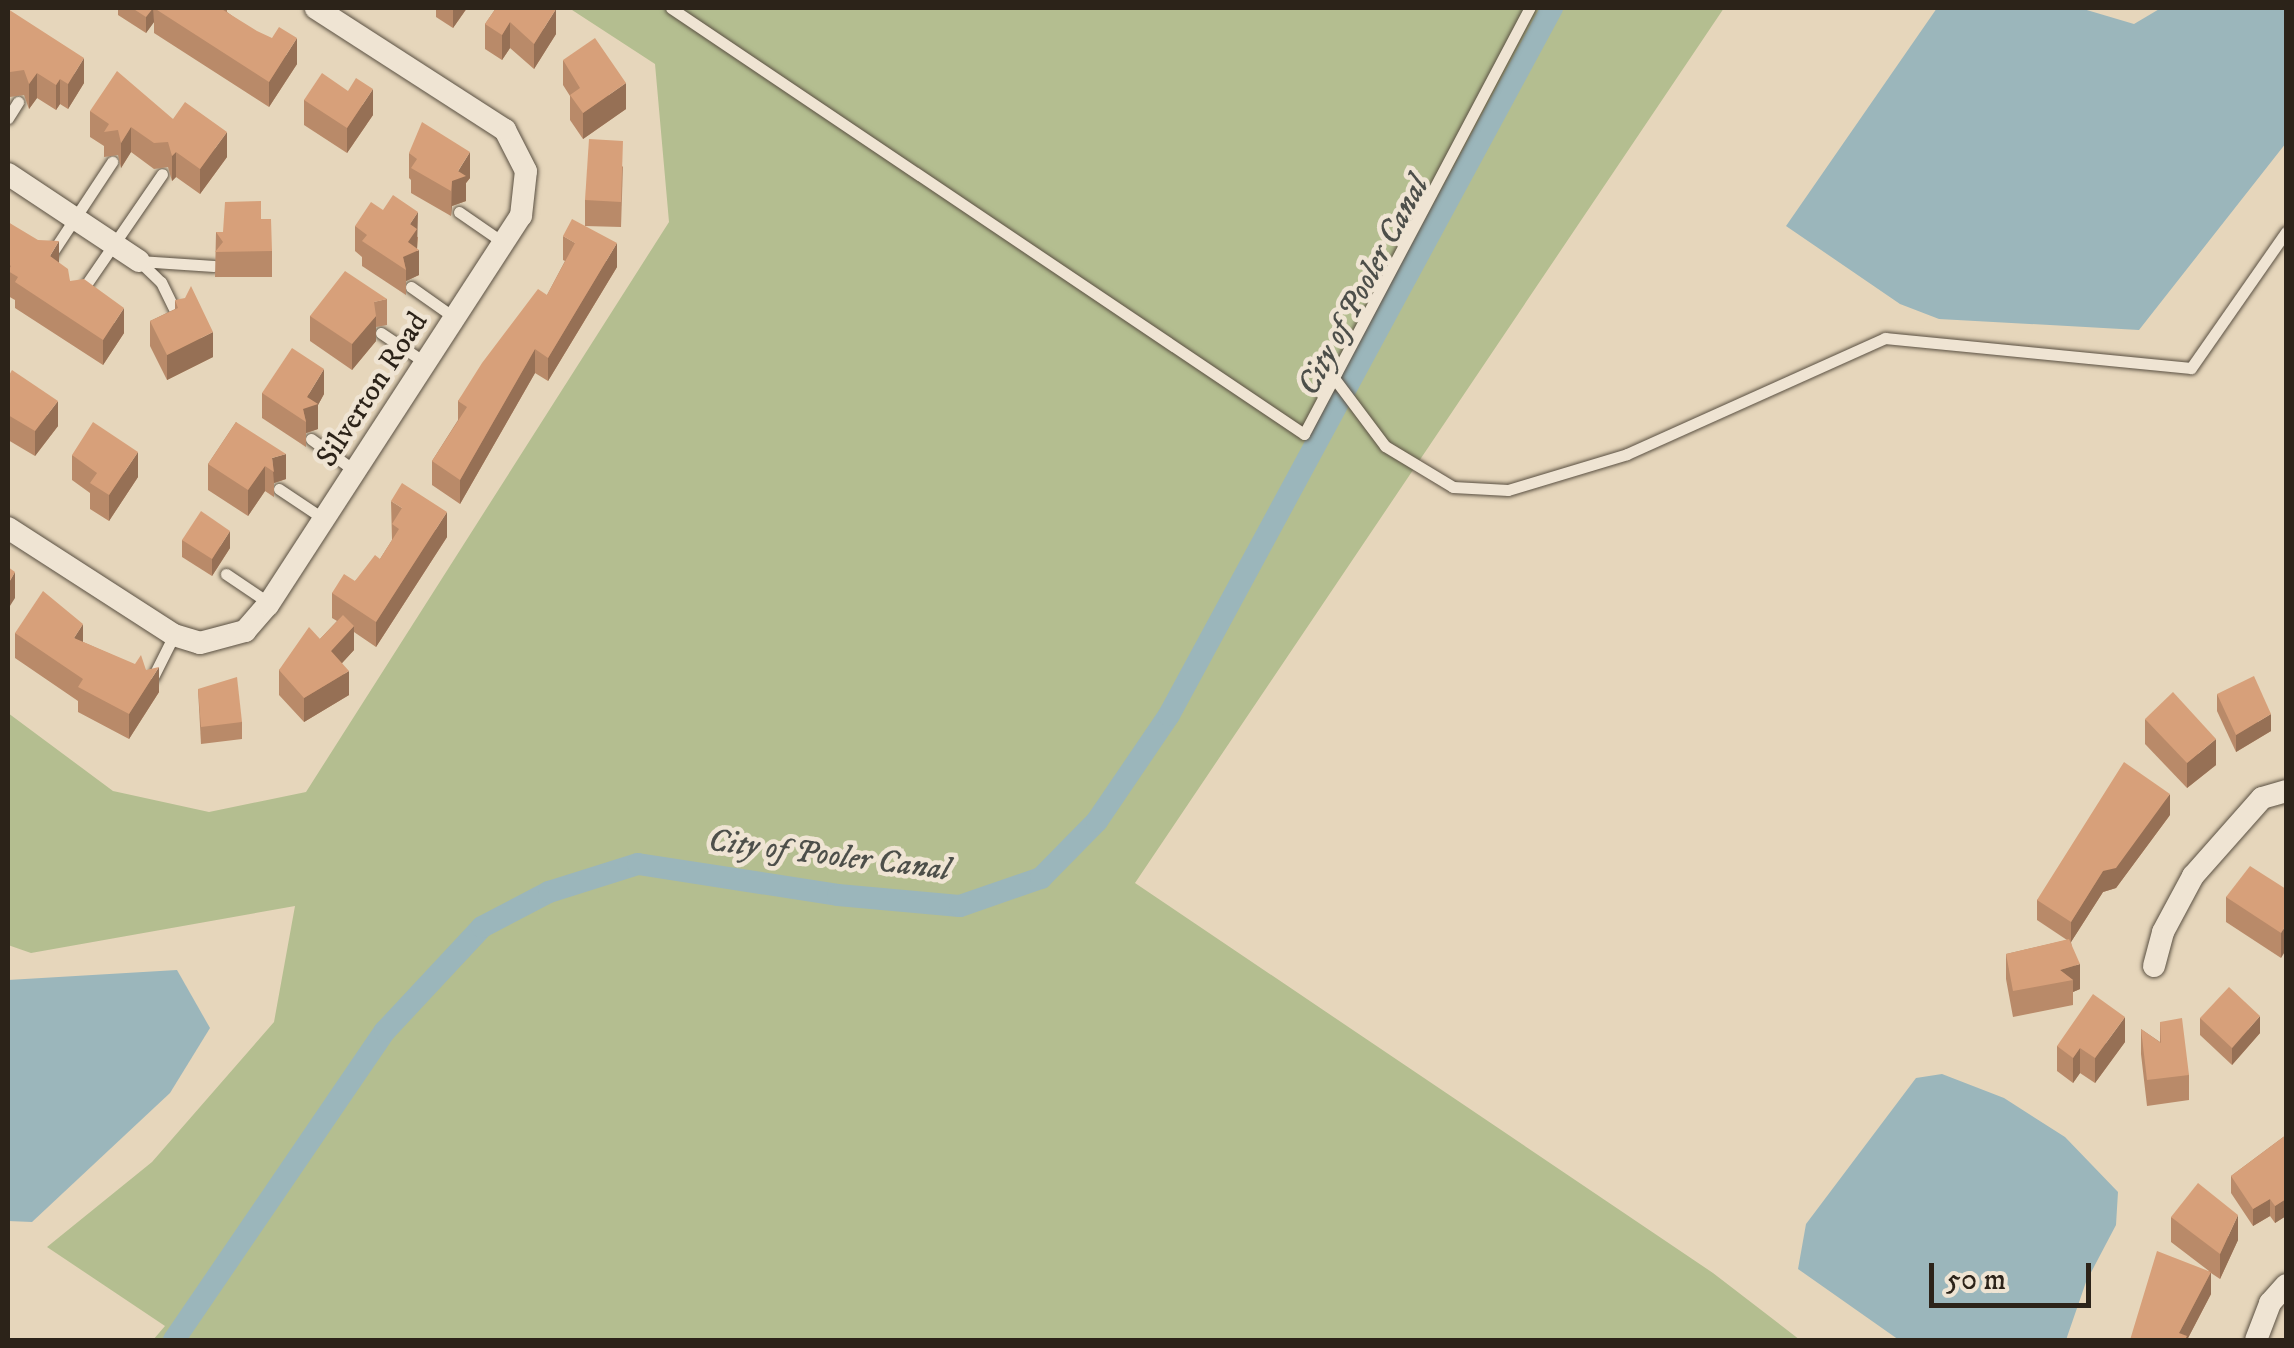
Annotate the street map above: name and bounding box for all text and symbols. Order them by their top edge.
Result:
water label: City of Pooler Canal [1290,170,1438,402]
street label: Silverton Road [310,306,436,474]
water label: City of Pooler Canal [706,822,952,890]
scale bar [1934,1243,2096,1305]
text: 50 m [1946,1262,2006,1299]

